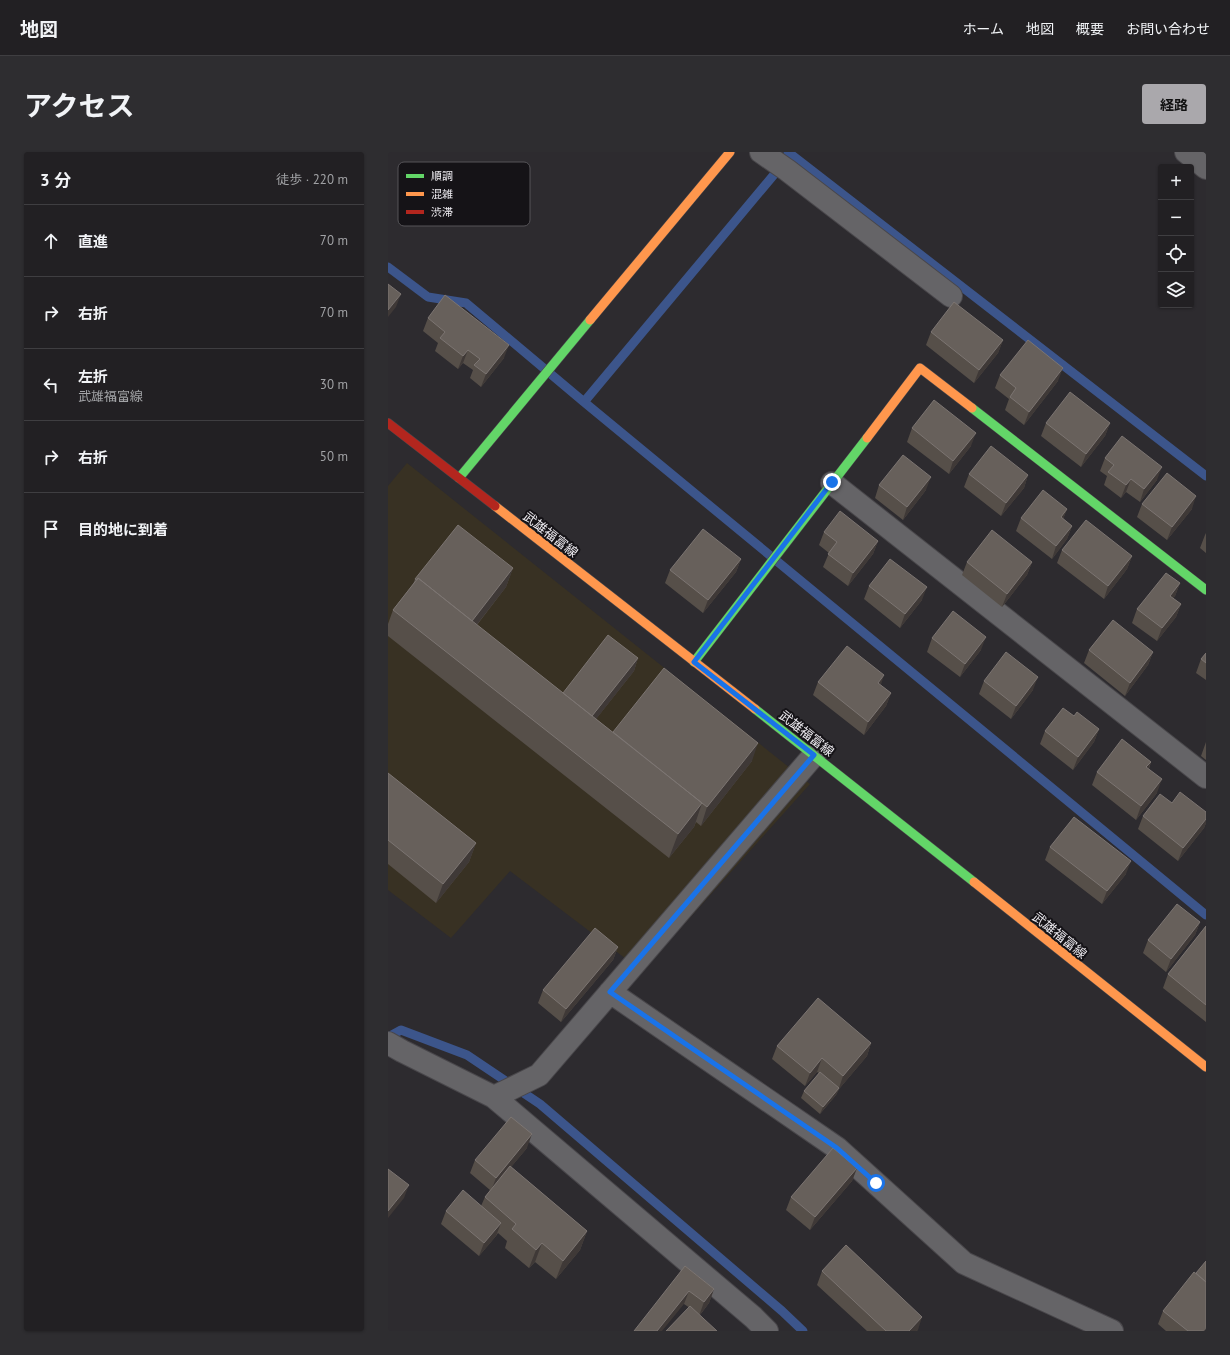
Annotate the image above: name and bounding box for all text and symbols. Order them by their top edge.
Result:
text: 地図 [20,17,58,41]
text: ホーム [962,20,1004,38]
text: 地図 [1026,20,1054,38]
text: 概要 [1076,20,1104,38]
text: お問い合わせ [1126,20,1210,38]
button: 経路 [1142,84,1206,124]
text: アクセス [24,87,135,124]
legend [398,162,530,226]
map controls [1158,164,1194,308]
button: + [1158,164,1194,200]
text: 3 分 [40,169,71,191]
text: 順調 [431,169,453,183]
text: 徒歩 · 220 m [276,171,348,188]
text: 混雑 [431,187,453,201]
button: − [1158,200,1194,236]
text: 渋滞 [431,205,453,219]
icon: ahead [40,230,62,252]
text: 直進 [78,232,108,251]
text: 70 m [320,232,348,249]
button: locate [1158,236,1194,272]
button: layers [1158,272,1194,308]
icon: right [40,302,62,324]
text: 右折 [78,304,108,323]
text: 70 m [320,304,348,321]
text: 左折 [78,367,108,386]
icon: left [40,374,62,396]
text: 30 m [320,376,348,393]
text: 武雄福富線 [78,388,143,405]
icon: right [40,446,62,468]
text: 右折 [78,448,108,467]
text: 50 m [320,448,348,465]
route end [823,473,841,491]
street label: 武雄福富線 [520,508,582,561]
icon: arrive [40,518,62,540]
text: 目的地に到着 [78,520,168,539]
street label: 武雄福富線 [776,707,838,760]
street label: 武雄福富線 [1029,908,1090,962]
route start [867,1174,885,1192]

